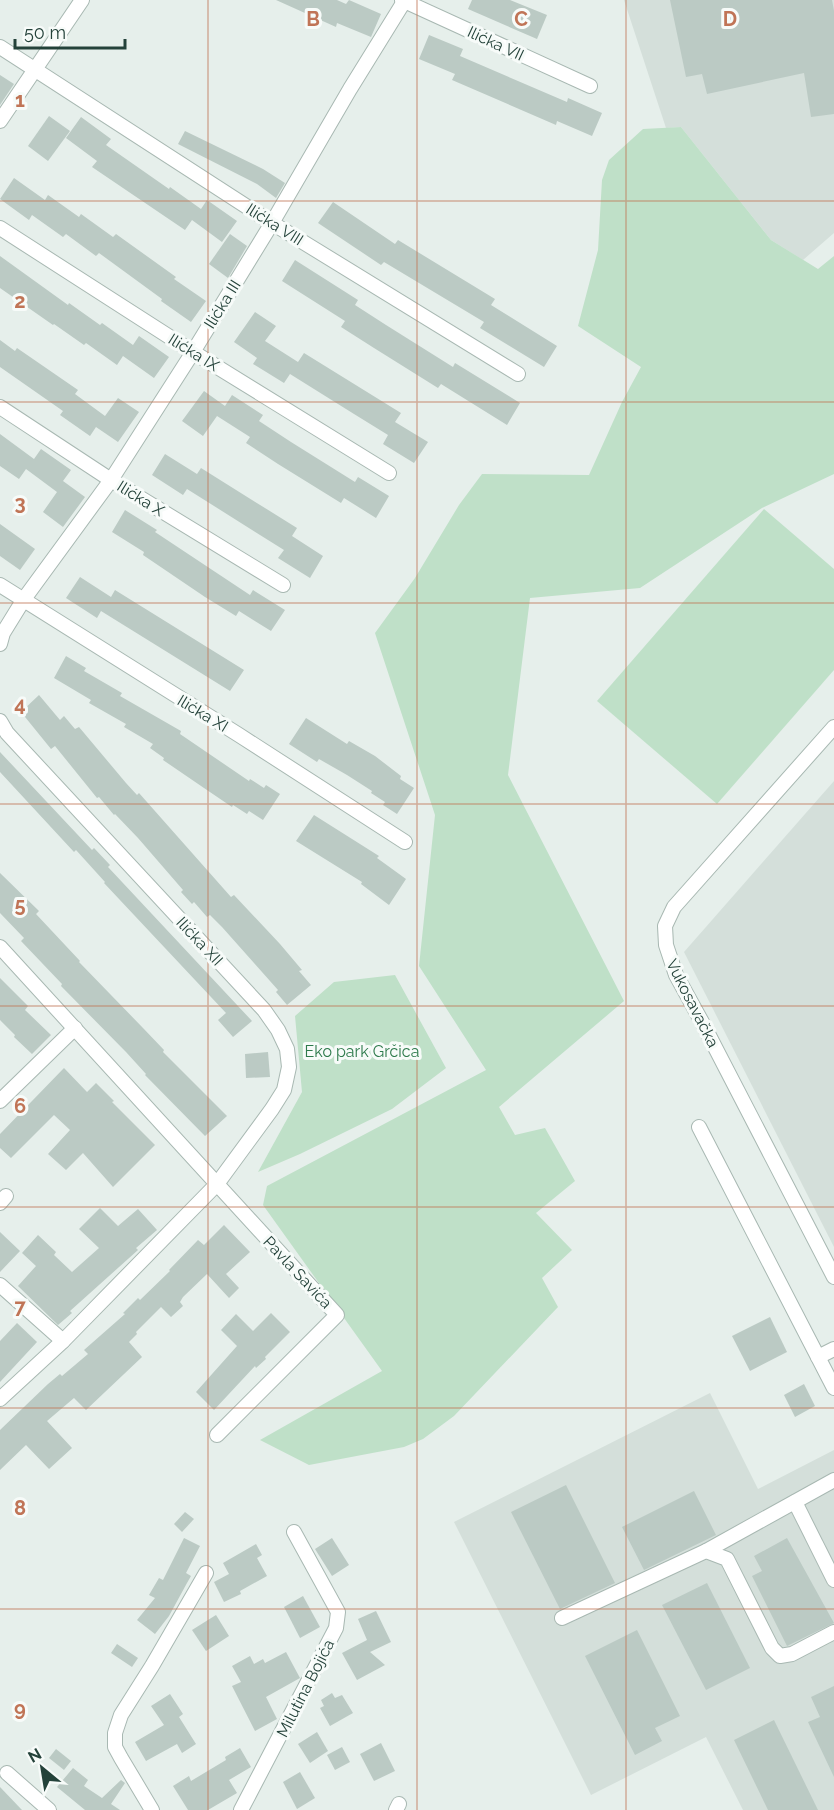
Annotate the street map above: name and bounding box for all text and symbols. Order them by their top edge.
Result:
text: B [306,7,320,31]
text: C [514,7,528,31]
text: D [723,7,737,31]
scale bar [15,12,124,50]
text: 50 m [24,22,66,43]
street label: Ilićka VII [465,22,527,65]
text: 1 [15,88,25,112]
street label: Ilićka VIII [243,199,307,249]
street label: Ilićka III [200,276,245,332]
text: 2 [14,289,26,313]
street label: Ilićka IX [165,330,223,376]
street label: Ilićka X [114,477,168,521]
text: 3 [14,491,26,515]
street label: Ilićka XI [174,691,232,736]
text: 4 [14,692,26,716]
text: 5 [14,893,26,917]
street label: Ilićka XII [172,913,227,970]
street label: Vukosavačka [662,956,723,1051]
park label: Eko park Grčica [305,1042,419,1061]
text: 6 [14,1094,26,1118]
street label: Pavla Savića [259,1232,336,1312]
text: 7 [14,1295,26,1319]
text: 8 [14,1496,26,1520]
street label: Milutina Bojića [273,1636,338,1740]
text: 9 [14,1697,26,1721]
north arrow [12,1738,72,1798]
text: N [25,1744,45,1767]

